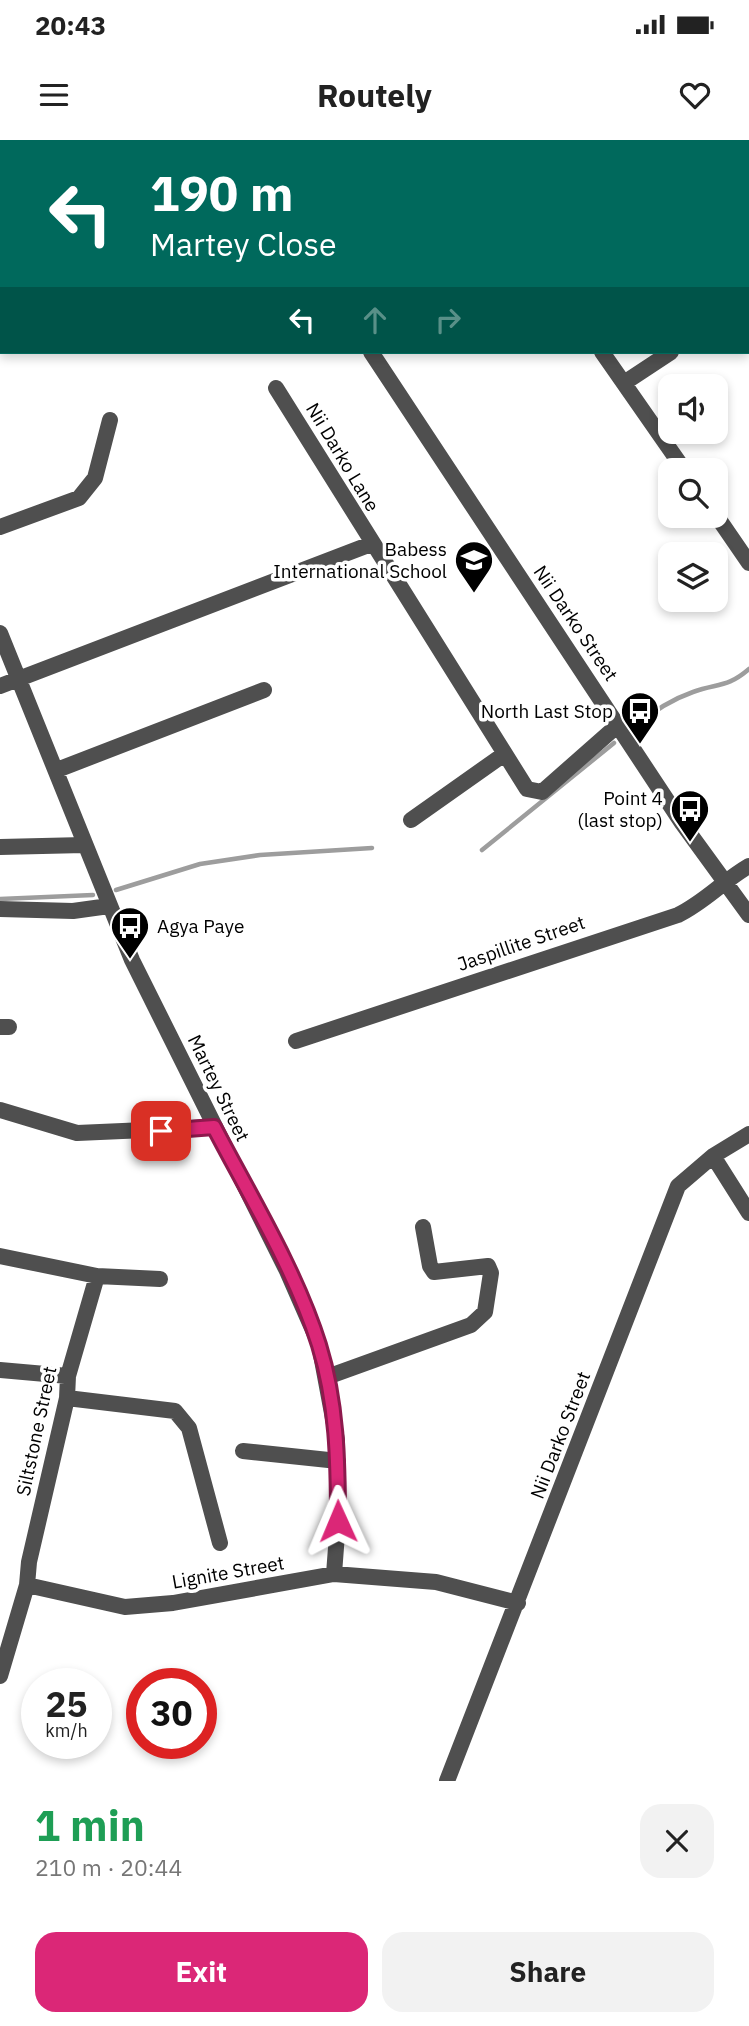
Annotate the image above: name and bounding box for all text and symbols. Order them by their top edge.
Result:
text: 20:43 [35,8,106,42]
text: Routely [317,74,432,116]
icon: menu [35,76,73,114]
icon: heart [676,76,714,114]
text: 190 m [150,161,294,224]
icon: left [35,168,126,259]
text: Martey Close [150,223,337,265]
icon: left [283,301,321,339]
icon: ahead [356,301,394,339]
icon: right [429,301,467,339]
map controls [658,374,728,612]
button: sound [658,374,728,444]
street label: Nii Darko Lane [301,398,385,516]
button: search [658,458,728,528]
place label: Babess International School [273,537,447,583]
school or university icon: Babess International School [453,539,495,594]
button: layers [658,542,728,612]
street label: Nii Darko Street [529,561,623,685]
bus stop icon: North Last Stop [619,690,661,745]
place label: North Last Stop [481,699,613,723]
place label: Point 4 (last stop) [577,786,663,832]
bus stop icon: Point 4 (last stop) [669,788,711,843]
bus stop icon: Agya Paye [109,905,151,960]
street label: Jaspillite Street [454,910,588,976]
place label: Agya Paye [157,914,244,938]
street label: Martey Street [183,1031,255,1145]
pin [131,1101,191,1161]
icon: arrive [142,1112,180,1150]
street label: Siltstone Street [11,1364,61,1498]
street label: Nii Darko Street [525,1368,595,1502]
position arrow [301,1484,375,1558]
street label: Lignite Street [170,1550,286,1594]
speed limit sign: 30 [126,1668,217,1759]
text: 25 [45,1681,88,1727]
text: km/h [45,1719,88,1742]
text: 1 min [35,1798,145,1853]
button: close [640,1804,714,1878]
text: 210 m · 20:44 [35,1852,182,1882]
button: Exit [35,1932,368,2012]
button: Share [382,1932,714,2012]

